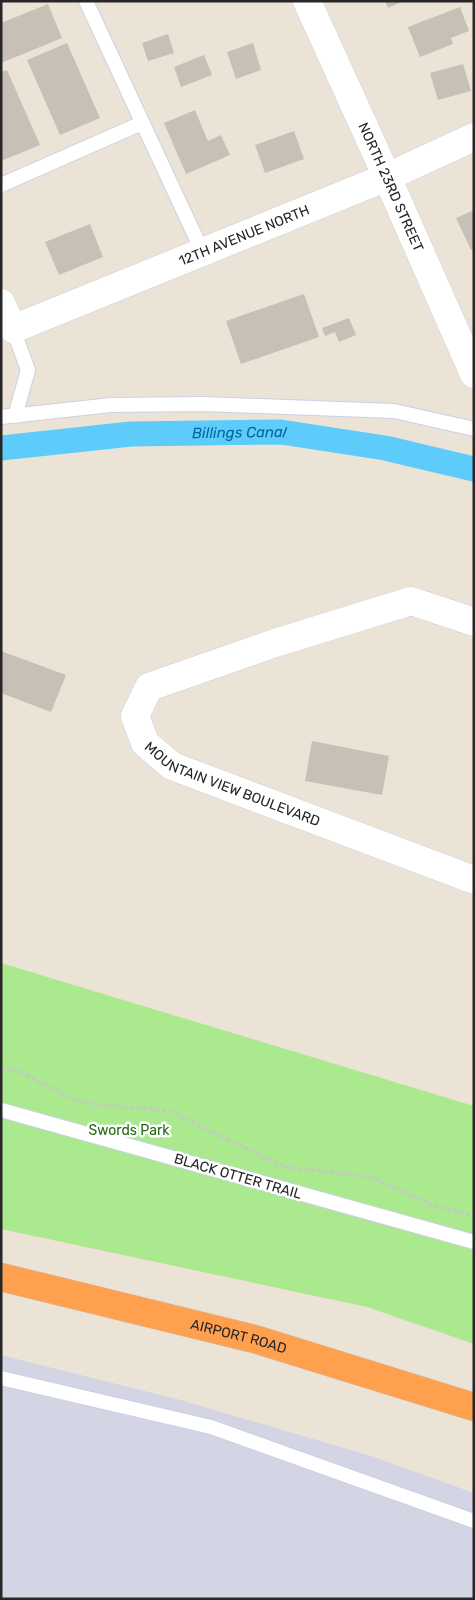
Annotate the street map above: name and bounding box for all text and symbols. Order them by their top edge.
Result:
street label: NORTH 23RD STREET [354,120,427,254]
street label: 12TH AVENUE NORTH [176,201,312,270]
water label: Billings Canal [192,423,288,442]
street label: MOUNTAIN VIEW BOULEVARD [141,738,322,830]
park label: Swords Park [89,1122,170,1139]
street label: BLACK OTTER TRAIL [172,1150,304,1203]
street label: AIRPORT ROAD [189,1316,289,1357]

